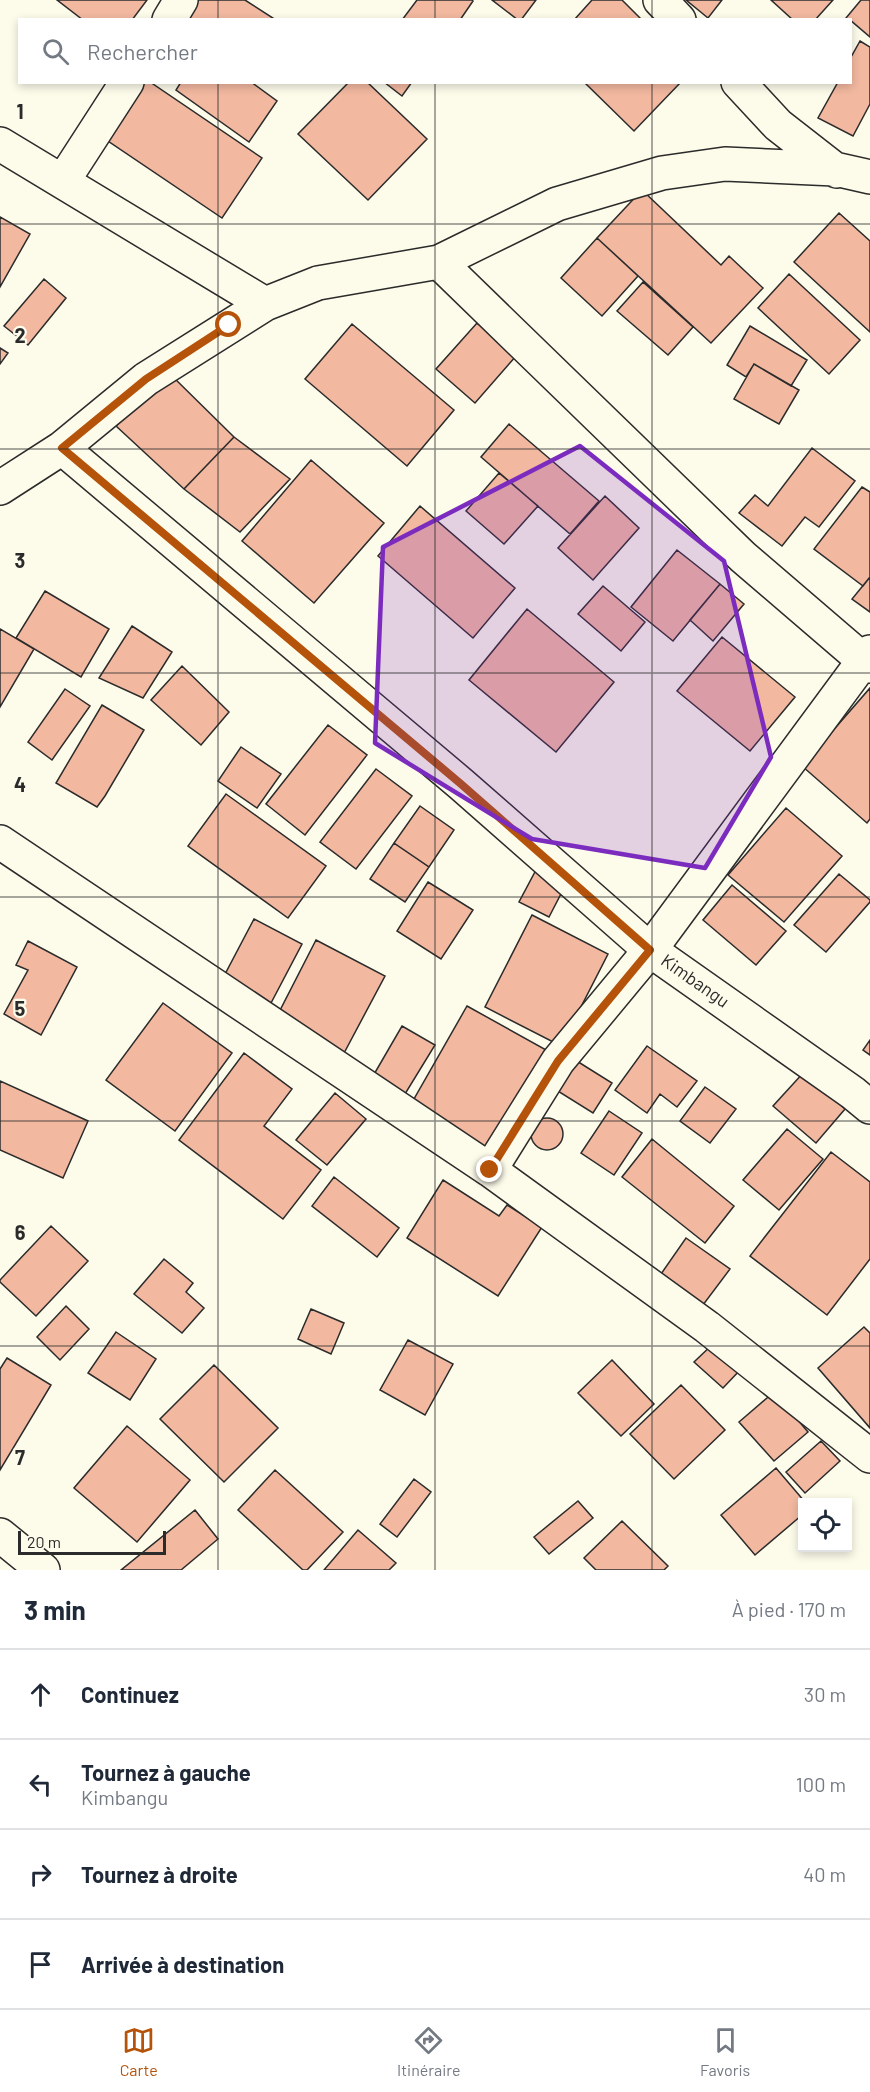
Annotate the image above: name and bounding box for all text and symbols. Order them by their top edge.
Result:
search box [18,18,852,84]
icon: search [39,35,72,68]
text: Rechercher [87,38,198,64]
text: 1 [16,99,24,123]
route start [215,311,241,337]
text: 2 [14,323,26,347]
text: 3 [15,548,25,572]
text: 4 [14,772,26,796]
street label: Kimbangu [657,949,734,1012]
text: 5 [15,996,26,1020]
route end [476,1156,502,1182]
text: 6 [15,1220,26,1244]
text: 7 [15,1445,25,1469]
map controls [798,1498,852,1552]
button: locate [798,1498,852,1552]
scale bar [18,1528,166,1556]
text: 20 m [27,1532,61,1551]
text: 3 min [24,1594,86,1625]
text: À pied · 170 m [732,1597,846,1621]
icon: ahead [24,1678,57,1711]
text: Continuez [81,1681,179,1707]
text: 30 m [804,1682,846,1706]
text: Tournez à gauche [81,1759,251,1785]
icon: left [24,1768,57,1801]
text: 100 m [796,1772,846,1796]
text: Kimbangu [81,1785,168,1809]
icon: right [24,1858,57,1891]
text: Tournez à droite [81,1861,238,1887]
text: 40 m [803,1862,846,1886]
icon: arrive [24,1948,57,1981]
text: Arrivée à destination [81,1951,284,1977]
tab: Carte [120,2024,158,2079]
tab: Itinéraire [397,2024,461,2079]
tab: Favoris [700,2024,750,2079]

